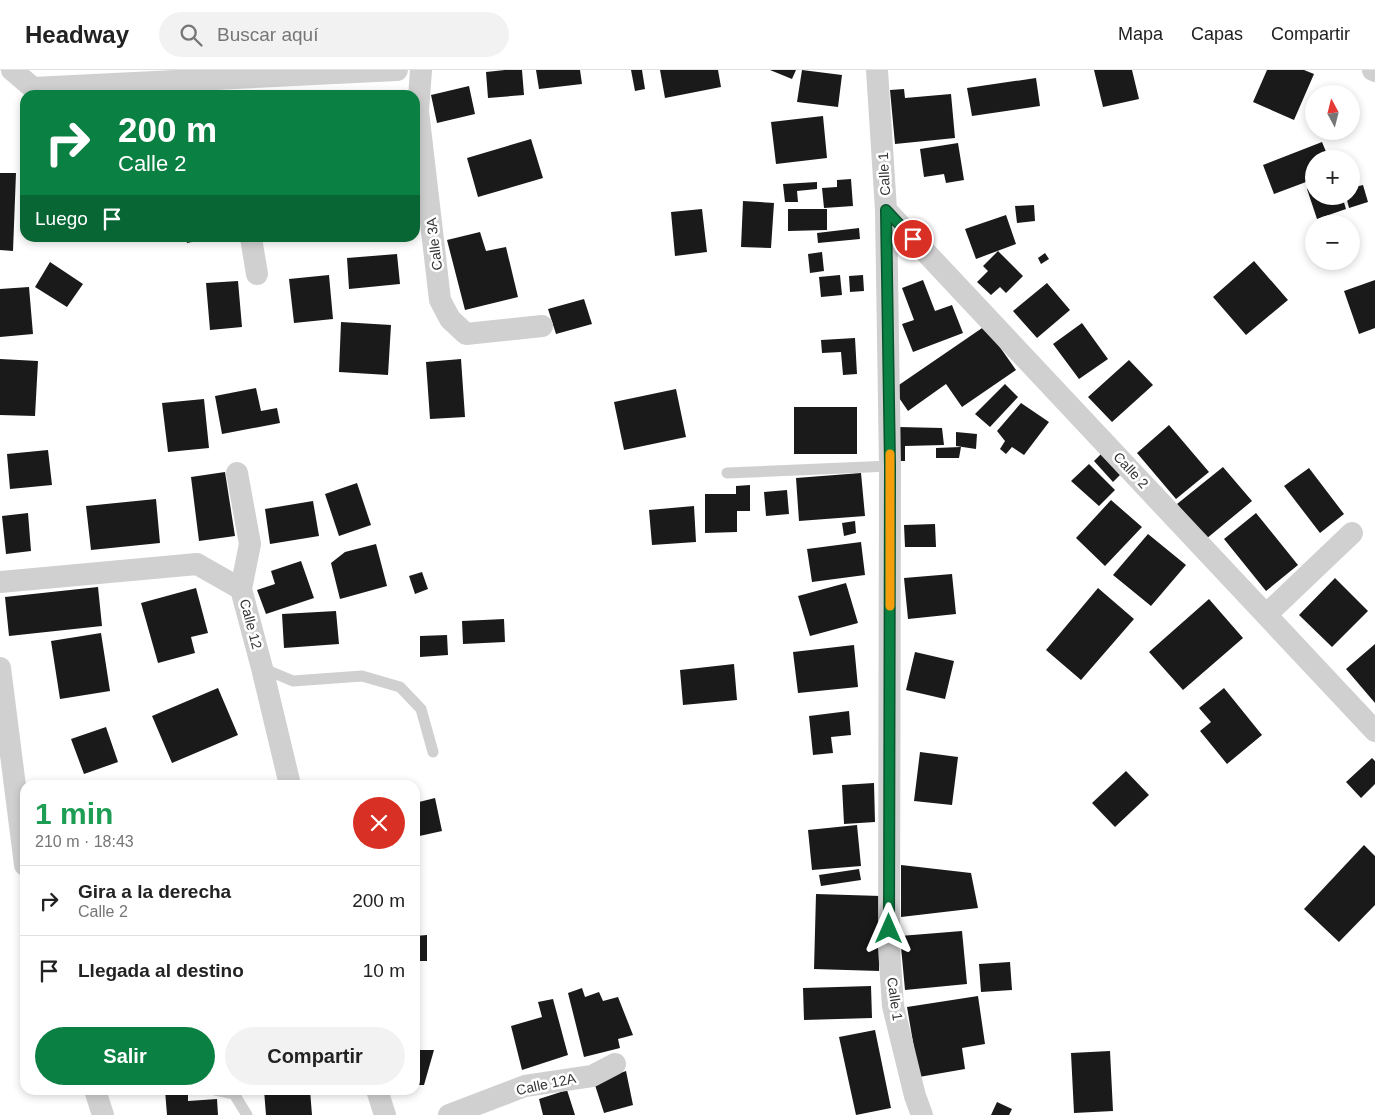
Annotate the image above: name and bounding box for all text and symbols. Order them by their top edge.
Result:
search box [159,12,509,57]
text: Headway [25,21,129,48]
icon: search [177,21,205,49]
text: Buscar aquí [217,24,318,45]
text: Mapa [1118,24,1163,44]
text: Capas [1191,24,1243,44]
text: Compartir [1271,24,1350,44]
north arrow [1305,85,1360,140]
map controls [1305,85,1360,270]
icon: right [35,110,100,175]
text: 200 m [118,110,217,149]
button: + [1305,150,1360,205]
text: Calle 2 [118,151,186,176]
street label: Calle 1 [875,152,893,196]
icon: arrive [98,205,126,233]
text: Luego [35,208,88,229]
button: − [1305,215,1360,270]
street label: Calle 3A [423,216,445,271]
pin [892,218,934,260]
icon: arrive [899,225,927,253]
street label: Calle 2 [1110,449,1152,492]
street label: Calle 12 [237,597,265,651]
text: 1 min [35,797,113,830]
button: close [353,797,405,849]
text: 210 m · 18:43 [35,833,134,850]
text: Gira a la derecha [78,881,231,902]
icon: right [35,887,63,915]
text: 200 m [352,890,405,911]
position arrow [862,902,914,954]
text: Calle 2 [78,903,128,920]
icon: arrive [35,957,63,985]
text: Llegada al destino [78,960,244,981]
text: 10 m [363,960,405,981]
street label: Calle 1 [884,976,906,1022]
button: Salir [35,1027,215,1085]
button: Compartir [225,1027,405,1085]
street label: Calle 12A [515,1070,578,1098]

